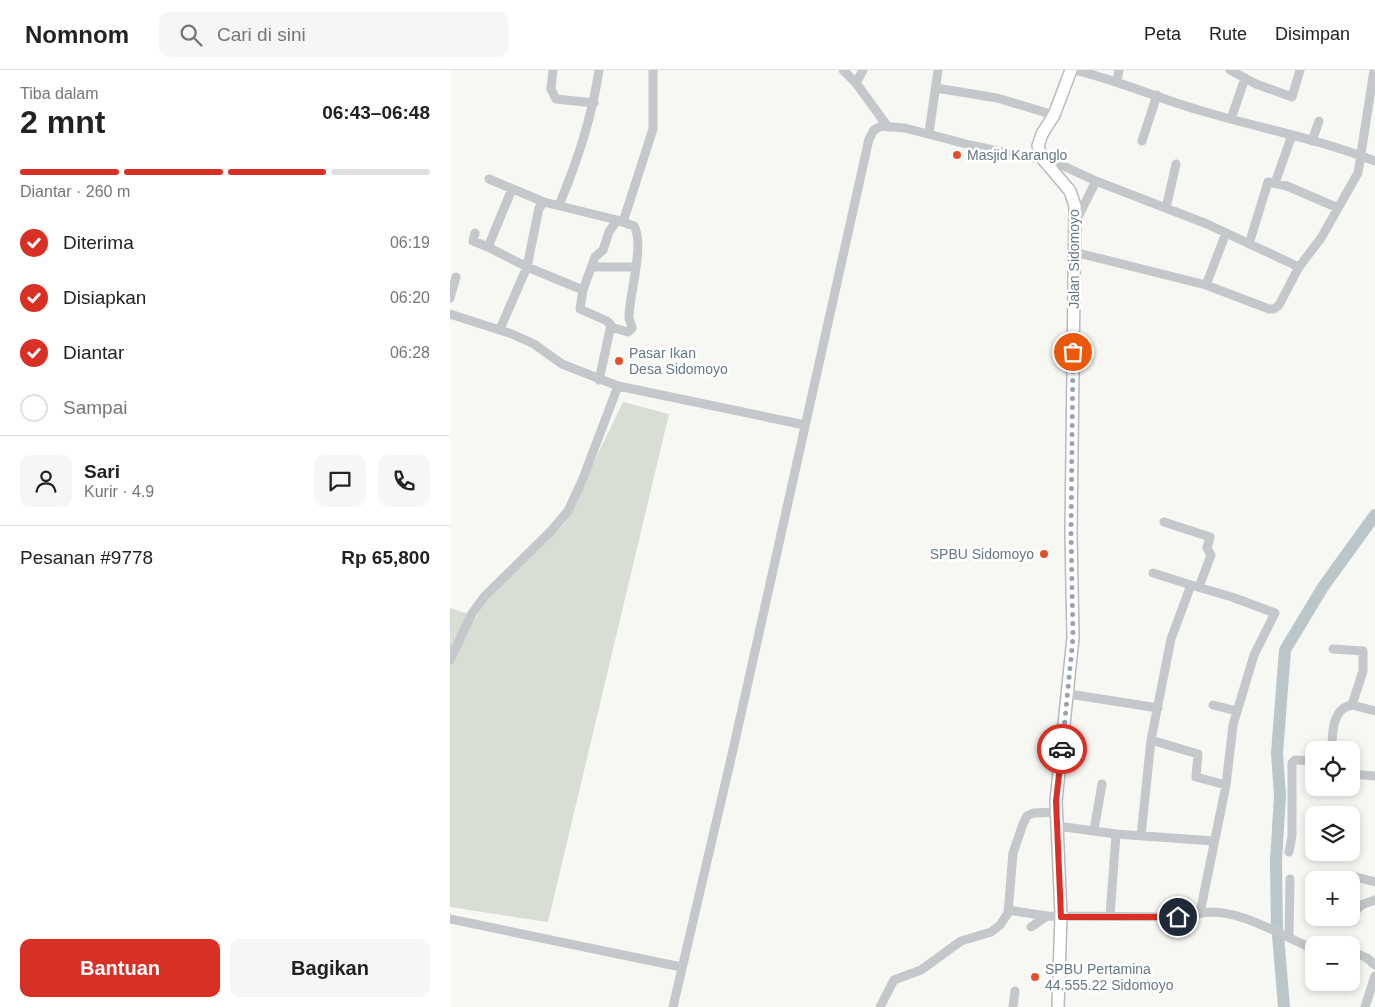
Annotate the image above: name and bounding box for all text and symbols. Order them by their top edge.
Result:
search box [159,12,509,57]
text: Nomnom [25,21,129,48]
icon: search [177,21,205,49]
text: Cari di sini [217,24,306,45]
text: Peta [1144,24,1181,44]
text: Rute [1209,24,1247,44]
text: Disimpan [1275,24,1350,44]
text: Tiba dalam [20,85,99,102]
text: 06:43–06:48 [322,102,430,123]
text: 2 mnt [20,104,105,140]
place label: Masjid Karanglo [967,147,1068,163]
marker: Masjid Karanglo [951,149,963,161]
text: Diantar · 260 m [20,183,130,200]
street label: Jalan Sidomoyo [1066,209,1082,309]
icon: check [20,229,48,257]
text: Diterima [63,232,134,253]
text: 06:19 [390,234,430,251]
icon: check [20,284,48,312]
text: Disiapkan [63,287,146,308]
text: 06:20 [390,289,430,306]
pin [1052,331,1094,373]
icon: bag [1059,338,1087,366]
icon: check [20,339,48,367]
text: Diantar [63,342,124,363]
text: 06:28 [390,344,430,361]
place label: Pasar Ikan Desa Sidomoyo [629,345,728,377]
marker: Pasar Ikan Desa Sidomoyo [613,355,625,367]
text: Sampai [63,397,127,418]
button: person [20,455,72,507]
button: chat [314,455,366,507]
button: phone [378,455,430,507]
text: Sari [84,461,120,482]
text: Kurir · 4.9 [84,483,154,500]
place label: SPBU Sidomoyo [930,546,1034,562]
text: Pesanan #9778 [20,547,153,568]
text: Rp 65,800 [341,547,430,568]
marker: SPBU Sidomoyo [1038,548,1050,560]
courier [1037,724,1087,774]
icon: car [1048,735,1076,763]
map controls [1305,741,1360,991]
button: locate [1305,741,1360,796]
button: layers [1305,806,1360,861]
button: + [1305,871,1360,926]
pin [1157,896,1199,938]
icon: home [1164,903,1192,931]
button: − [1305,936,1360,991]
button: Bantuan [20,939,220,997]
button: Bagikan [230,939,430,997]
place label: SPBU Pertamina 44.555.22 Sidomoyo [1045,961,1174,993]
marker: SPBU Pertamina 44.555.22 Sidomoyo [1029,971,1041,983]

